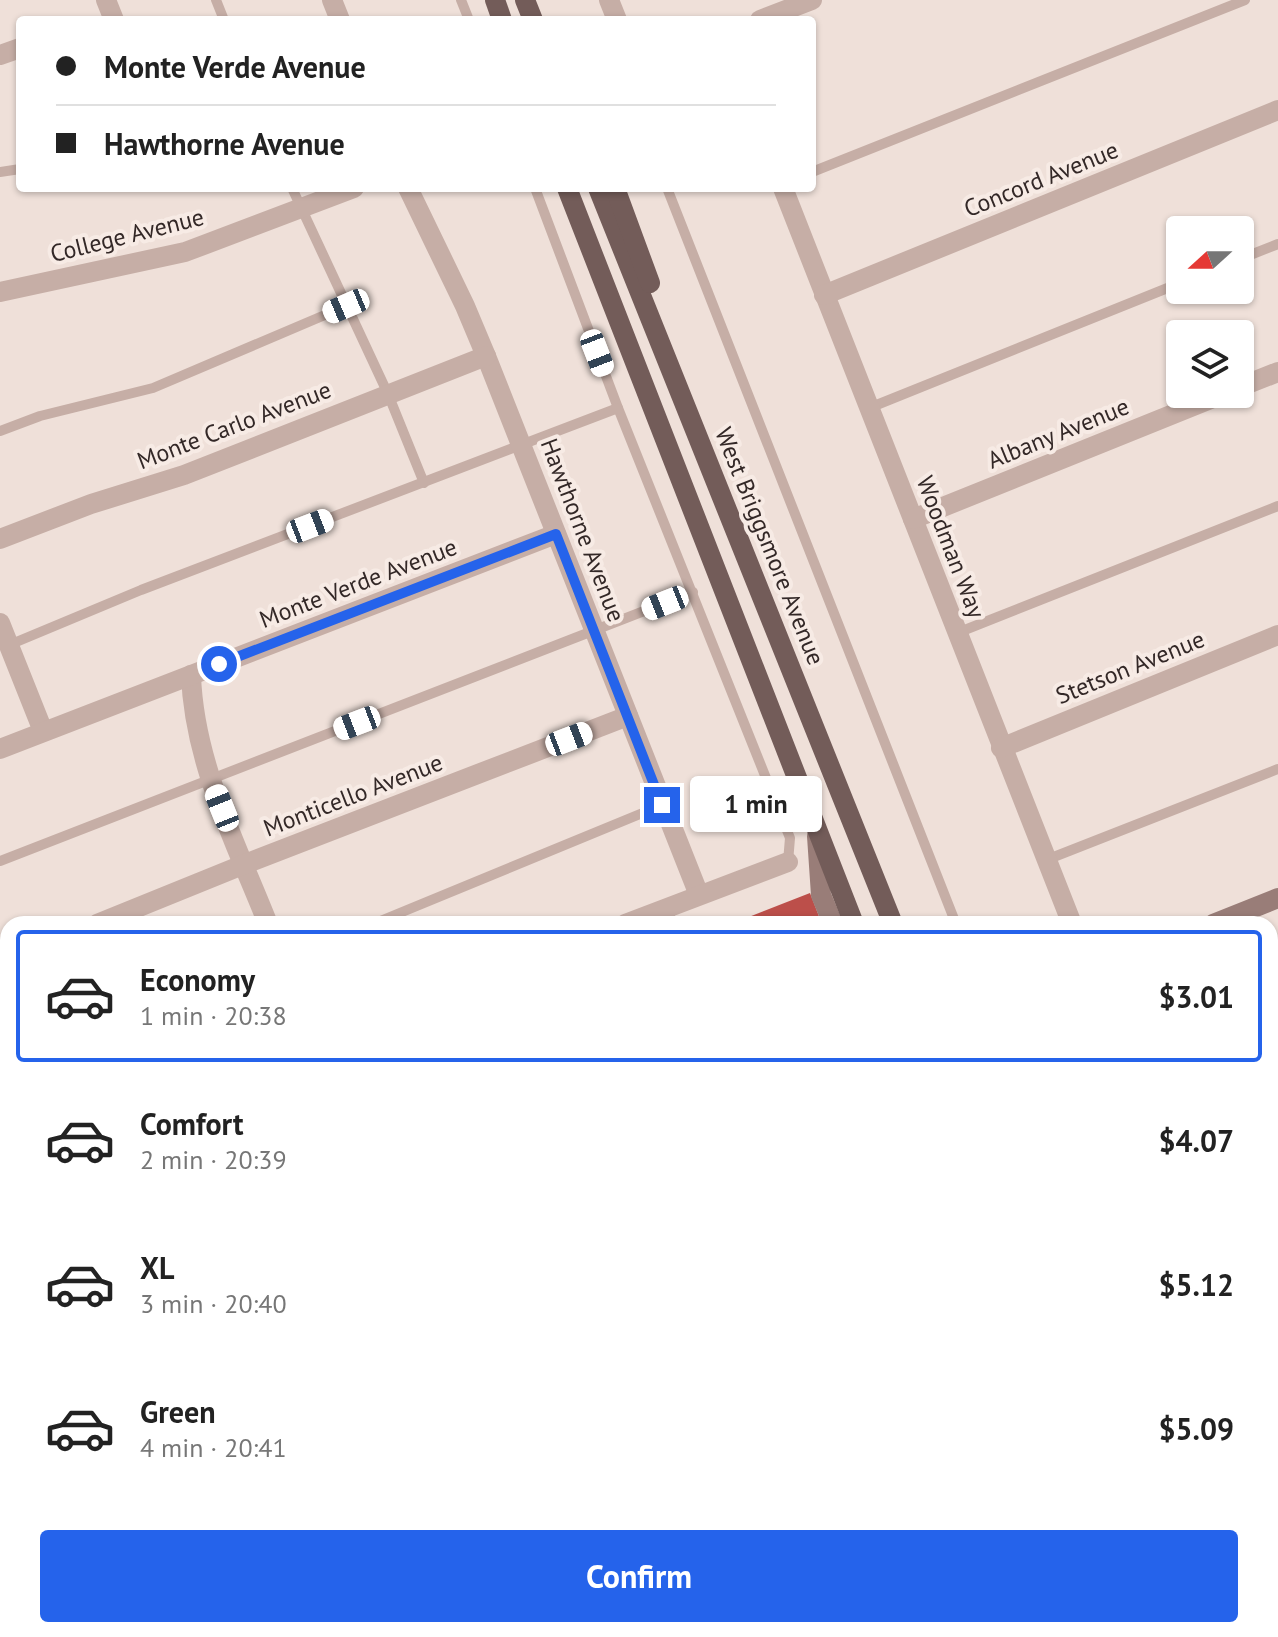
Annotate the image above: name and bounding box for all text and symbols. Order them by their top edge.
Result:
text: Monte Verde Avenue [104,47,366,86]
text: Hawthorne Avenue [104,124,345,163]
street label: Concord Avenue [959,134,1123,224]
street label: College Avenue [47,201,207,269]
north arrow [1166,216,1254,304]
map controls [1166,216,1254,408]
car [319,286,373,326]
button: layers [1166,320,1254,408]
car [577,326,617,380]
street label: Monte Carlo Avenue [133,374,335,476]
street label: Albany Avenue [983,391,1133,475]
street label: West Briggsmore Avenue [708,423,832,669]
street label: Hawthorne Avenue [534,434,632,626]
street label: Woodman Way [910,471,992,623]
car [283,506,337,546]
street label: Monte Verde Avenue [255,531,461,635]
car [638,583,692,623]
street label: Stetson Avenue [1051,623,1209,711]
route start [201,646,237,682]
car [330,703,384,743]
car [542,719,596,759]
street label: Monticello Avenue [259,747,447,843]
callout: 1 min [690,777,822,833]
car [202,781,242,835]
route end [644,787,680,823]
text: 1 min [724,787,788,820]
icon: car [44,960,116,1032]
text: Economy [140,960,255,999]
text: $3.01 [1159,977,1234,1016]
text: 1 min · 20:38 [140,999,287,1032]
icon: car [44,1104,116,1176]
text: Comfort [140,1104,243,1143]
text: $4.07 [1159,1121,1234,1160]
text: 2 min · 20:39 [140,1143,287,1176]
icon: car [44,1248,116,1320]
text: XL [140,1248,174,1287]
text: $5.12 [1159,1265,1234,1304]
text: 3 min · 20:40 [140,1287,287,1320]
icon: car [44,1392,116,1464]
text: Green [140,1392,215,1431]
text: $5.09 [1159,1409,1234,1448]
text: 4 min · 20:41 [140,1431,287,1464]
button: Confirm [40,1530,1238,1622]

